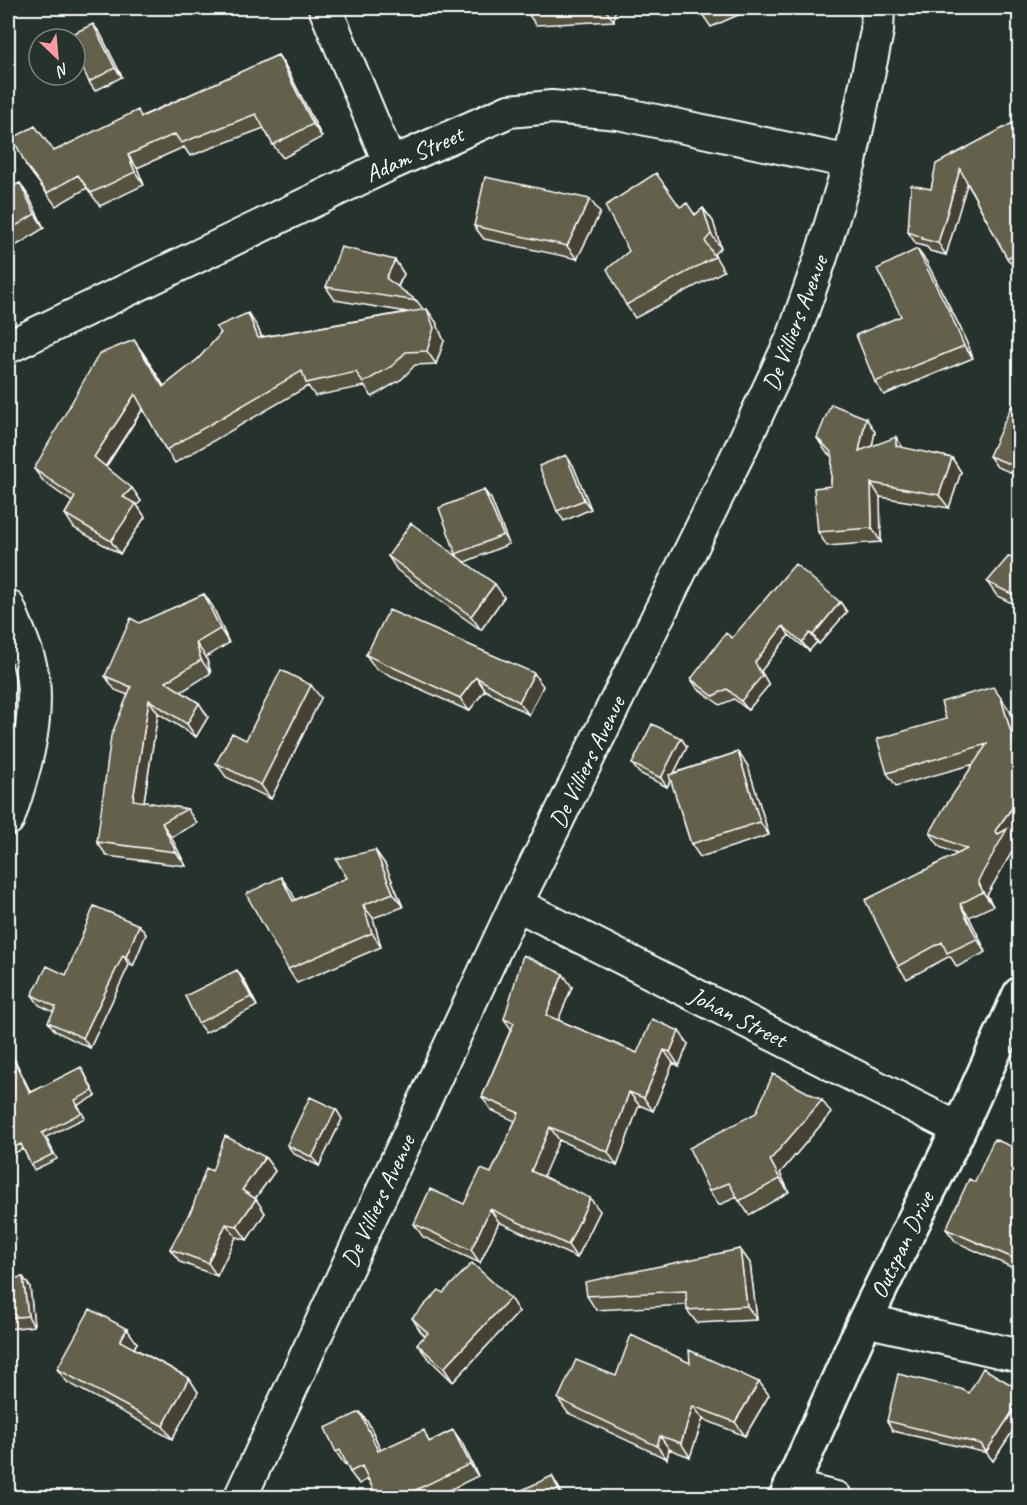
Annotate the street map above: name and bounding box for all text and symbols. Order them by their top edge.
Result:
north arrow [27,27,87,87]
text: N [52,58,72,82]
street label: Adam Street [360,118,470,189]
street label: De Villiers Avenue [756,249,835,395]
street label: De Villiers Avenue [542,690,633,833]
street label: Johan Street [684,979,793,1055]
street label: De Villiers Avenue [334,1128,423,1272]
street label: Outspan Drive [863,1185,942,1303]

